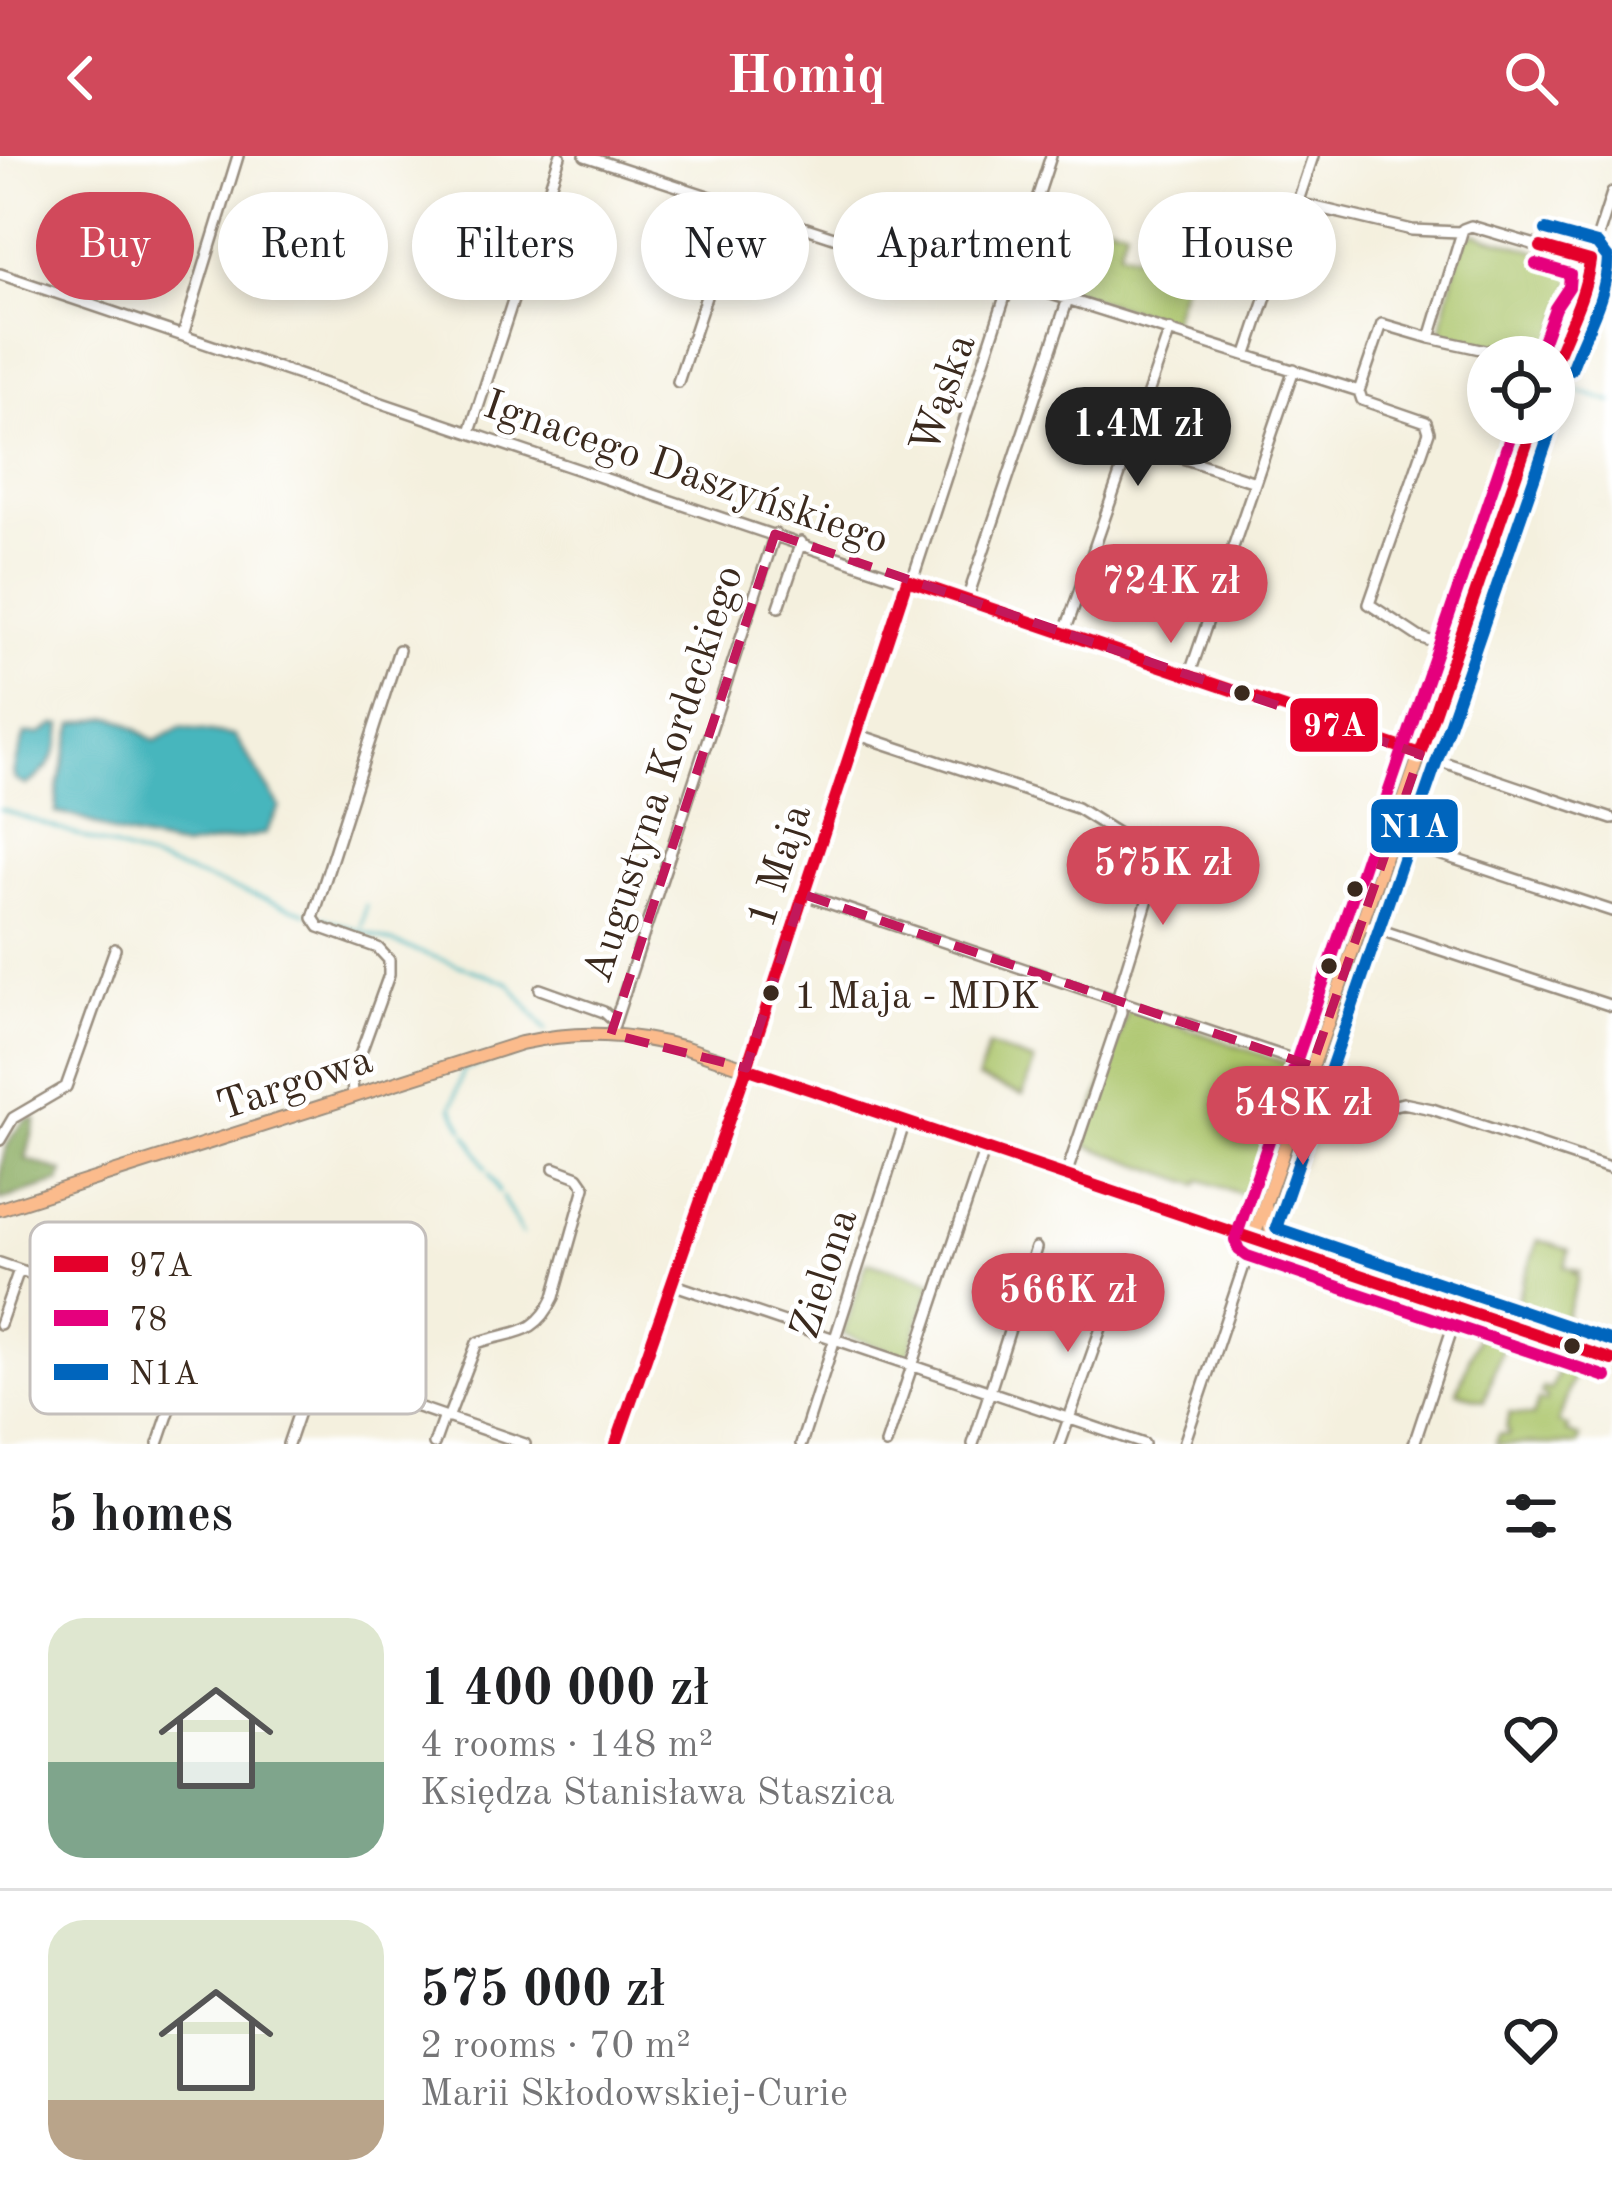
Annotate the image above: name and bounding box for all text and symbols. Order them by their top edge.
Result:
icon: back [48,45,114,111]
icon: search [1498,45,1564,111]
text: Homiq [726,51,886,105]
chip: Buy [36,192,194,300]
chip: Rent [218,192,388,300]
chip: Filters [412,192,617,300]
chip: New [641,192,809,300]
chip: Apartment [833,192,1114,300]
chip: House [1138,192,1336,300]
street label: Wąska [905,329,985,459]
map controls [1467,336,1575,444]
button: locate [1467,336,1575,444]
street label: Ignacego Daszyńskiego [478,385,893,563]
pin: 1.4M zł [1027,387,1249,489]
text: 1.4M zł [1072,406,1204,445]
pin: 724K zł [1060,544,1282,646]
street label: Augustyna Kordeckiego [578,561,752,988]
text: 724K zł [1102,563,1240,602]
unlabelled marker [1231,682,1253,704]
line badge: 97A [1288,696,1380,754]
text: 97A [1302,711,1366,744]
line badge: N1A [1369,797,1460,855]
street label: 1 Maja [741,800,820,933]
text: N1A [1379,812,1449,845]
pin: 575K zł [1052,826,1274,928]
text: 575K zł [1094,845,1232,884]
unlabelled marker [1344,878,1366,900]
unlabelled marker [1318,955,1340,977]
place label: 1 Maja - MDK [794,978,1040,1017]
marker: 1 Maja - MDK [760,982,782,1004]
street label: Targowa [212,1040,378,1130]
pin: 548K zł [1192,1066,1414,1168]
text: 548K zł [1234,1085,1372,1124]
street label: Zielona [785,1204,866,1344]
legend [30,1222,426,1414]
text: 97A [129,1251,193,1284]
pin: 566K zł [957,1253,1179,1355]
text: 566K zł [999,1272,1137,1311]
text: 78 [129,1305,167,1338]
unlabelled marker [1561,1335,1583,1357]
text: N1A [129,1359,199,1392]
icon: filters [1498,1483,1564,1549]
text: 5 homes [48,1491,233,1542]
text: 1 400 000 zł [420,1665,709,1716]
icon: home [144,1666,288,1810]
icon: heart [1498,1705,1564,1771]
text: 4 rooms · 148 m² [420,1726,713,1765]
text: Księdza Stanisława Staszica [420,1774,894,1813]
text: 575 000 zł [420,1966,665,2017]
icon: home [144,1968,288,2112]
icon: heart [1498,2007,1564,2073]
text: 2 rooms · 70 m² [420,2027,691,2066]
text: Marii Skłodowskiej-Curie [420,2075,848,2114]

